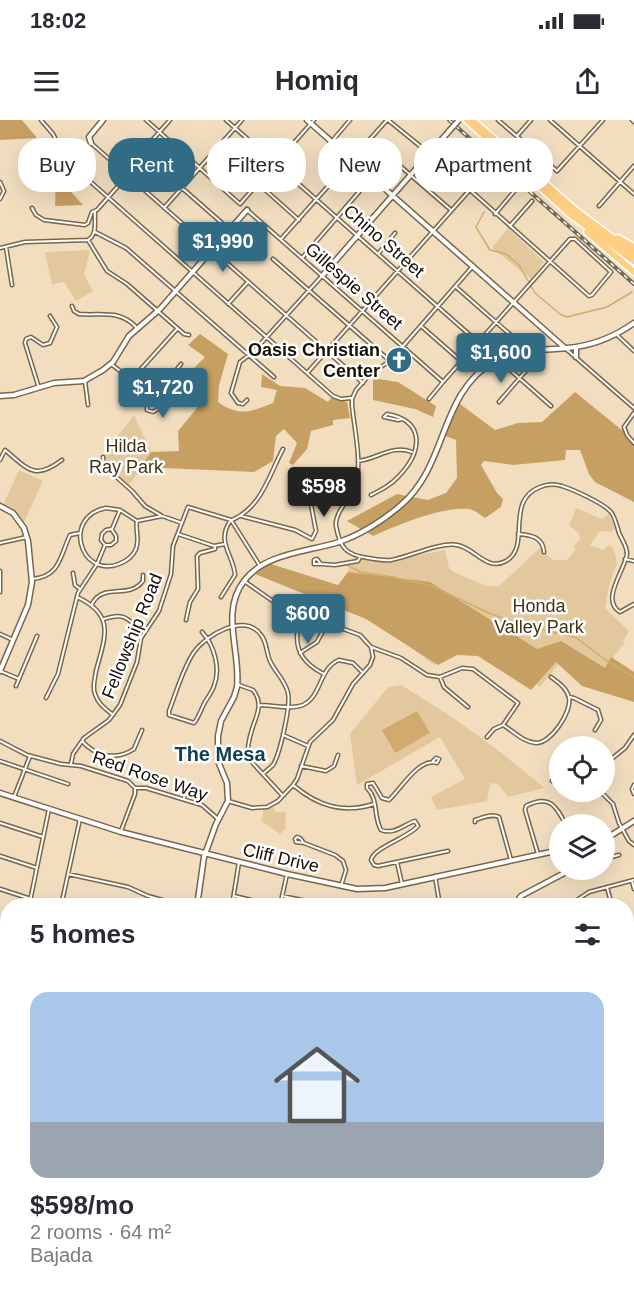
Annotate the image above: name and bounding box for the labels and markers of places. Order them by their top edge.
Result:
pin: $1,990 [174,222,272,273]
pin: $1,600 [452,333,550,384]
place label: Oasis Christian Center [248,340,380,381]
church icon: Oasis Christian Center [384,345,414,375]
pin: $1,720 [114,368,212,419]
pin: $598 [288,467,360,518]
pin: $600 [272,594,344,645]

